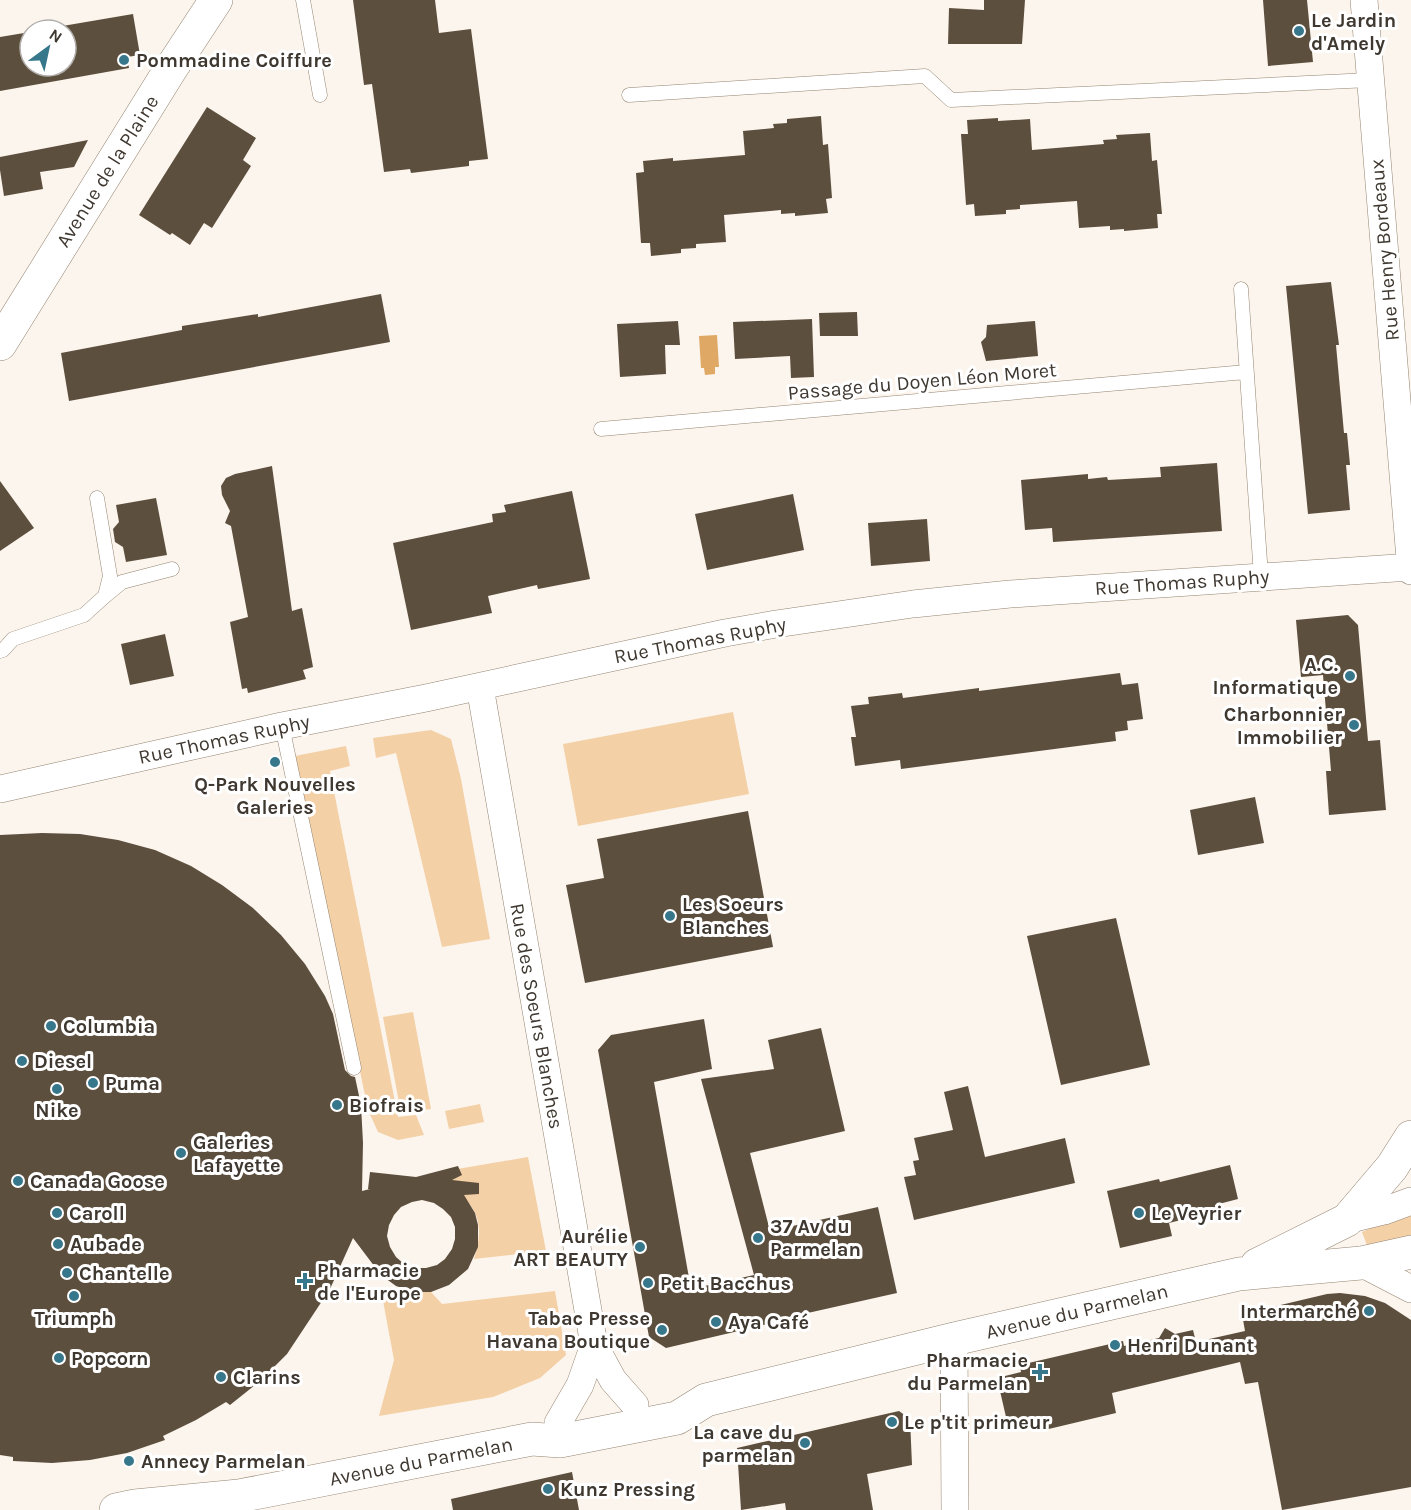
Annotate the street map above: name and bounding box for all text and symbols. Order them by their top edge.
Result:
place label: Le Jardin d'Amely [1311,9,1396,55]
north arrow [18,18,78,78]
marker: Le Jardin d'Amely [1292,24,1306,38]
text: N [46,25,66,47]
place label: Pommadine Coiffure [136,49,332,72]
marker: Pommadine Coiffure [117,53,131,67]
street label: Avenue de la Plaine [51,91,163,251]
street label: Rue Henry Bordeaux [1365,158,1404,342]
street label: Passage du Doyen Léon Moret [787,358,1058,405]
street label: Rue Thomas Ruphy [1094,565,1270,600]
street label: Rue Thomas Ruphy [612,613,788,668]
place label: A.C. Informatique [1212,653,1338,699]
marker: A.C. Informatique [1343,669,1357,683]
place label: Charbonnier Immobilier [1224,703,1342,749]
street label: Rue Thomas Ruphy [136,710,312,769]
marker: Charbonnier Immobilier [1347,718,1361,732]
marker: Q-Park Nouvelles Galeries [268,755,282,769]
place label: Q-Park Nouvelles Galeries [194,773,356,819]
place label: Les Soeurs Blanches [682,893,784,939]
street label: Rue des Soeurs Blanches [505,901,568,1131]
marker: Les Soeurs Blanches [663,909,677,923]
place label: Columbia [63,1015,155,1038]
marker: Columbia [44,1019,58,1033]
place label: Diesel [34,1050,92,1073]
marker: Diesel [15,1054,29,1068]
place label: Puma [105,1072,160,1095]
marker: Puma [86,1076,100,1090]
marker: Nike [50,1082,64,1096]
place label: Biofrais [349,1094,424,1117]
marker: Biofrais [330,1098,344,1112]
place label: Nike [35,1099,79,1122]
place label: Galeries Lafayette [193,1131,281,1177]
marker: Galeries Lafayette [174,1146,188,1160]
place label: Canada Goose [30,1170,165,1193]
marker: Canada Goose [11,1174,25,1188]
place label: Caroll [69,1202,125,1225]
place label: Le Veyrier [1151,1202,1241,1225]
marker: Caroll [50,1206,64,1220]
marker: Le Veyrier [1132,1206,1146,1220]
place label: 37 Av du Parmelan [770,1215,861,1261]
place label: Aurélie ART BEAUTY [514,1225,628,1271]
marker: 37 Av du Parmelan [751,1231,765,1245]
place label: Aubade [70,1233,142,1256]
marker: Aubade [51,1237,65,1251]
marker: Aurélie ART BEAUTY [633,1240,647,1254]
place label: Pharmacie de l'Europe [317,1259,421,1305]
place label: Chantelle [79,1262,170,1285]
marker: Chantelle [60,1266,74,1280]
place label: Petit Bacchus [660,1272,791,1295]
marker: Pharmacie de l'Europe [298,1274,312,1288]
marker: Petit Bacchus [641,1276,655,1290]
street label: Avenue du Parmelan [984,1279,1170,1344]
marker: Triumph [67,1289,81,1303]
place label: Intermarché [1240,1300,1357,1323]
marker: Intermarché [1362,1304,1376,1318]
place label: Triumph [34,1307,114,1330]
place label: Tabac Presse Havana Boutique [486,1307,650,1353]
place label: Aya Café [728,1311,809,1334]
marker: Aya Café [709,1315,723,1329]
marker: Tabac Presse Havana Boutique [655,1323,669,1337]
place label: Henri Dunant [1127,1334,1255,1357]
marker: Henri Dunant [1108,1338,1122,1352]
place label: Popcorn [71,1347,148,1370]
place label: Pharmacie du Parmelan [907,1349,1028,1395]
marker: Popcorn [52,1351,66,1365]
marker: Pharmacie du Parmelan [1033,1365,1047,1379]
place label: Clarins [233,1366,301,1389]
marker: Clarins [214,1370,228,1384]
place label: Le p'tit primeur [904,1411,1049,1434]
marker: Le p'tit primeur [885,1415,899,1429]
place label: La cave du parmelan [693,1421,793,1467]
street label: Avenue du Parmelan [327,1432,515,1491]
marker: La cave du parmelan [798,1436,812,1450]
place label: Annecy Parmelan [141,1450,306,1473]
marker: Annecy Parmelan [122,1454,136,1468]
place label: Kunz Pressing [560,1478,695,1501]
marker: Kunz Pressing [541,1482,555,1496]

